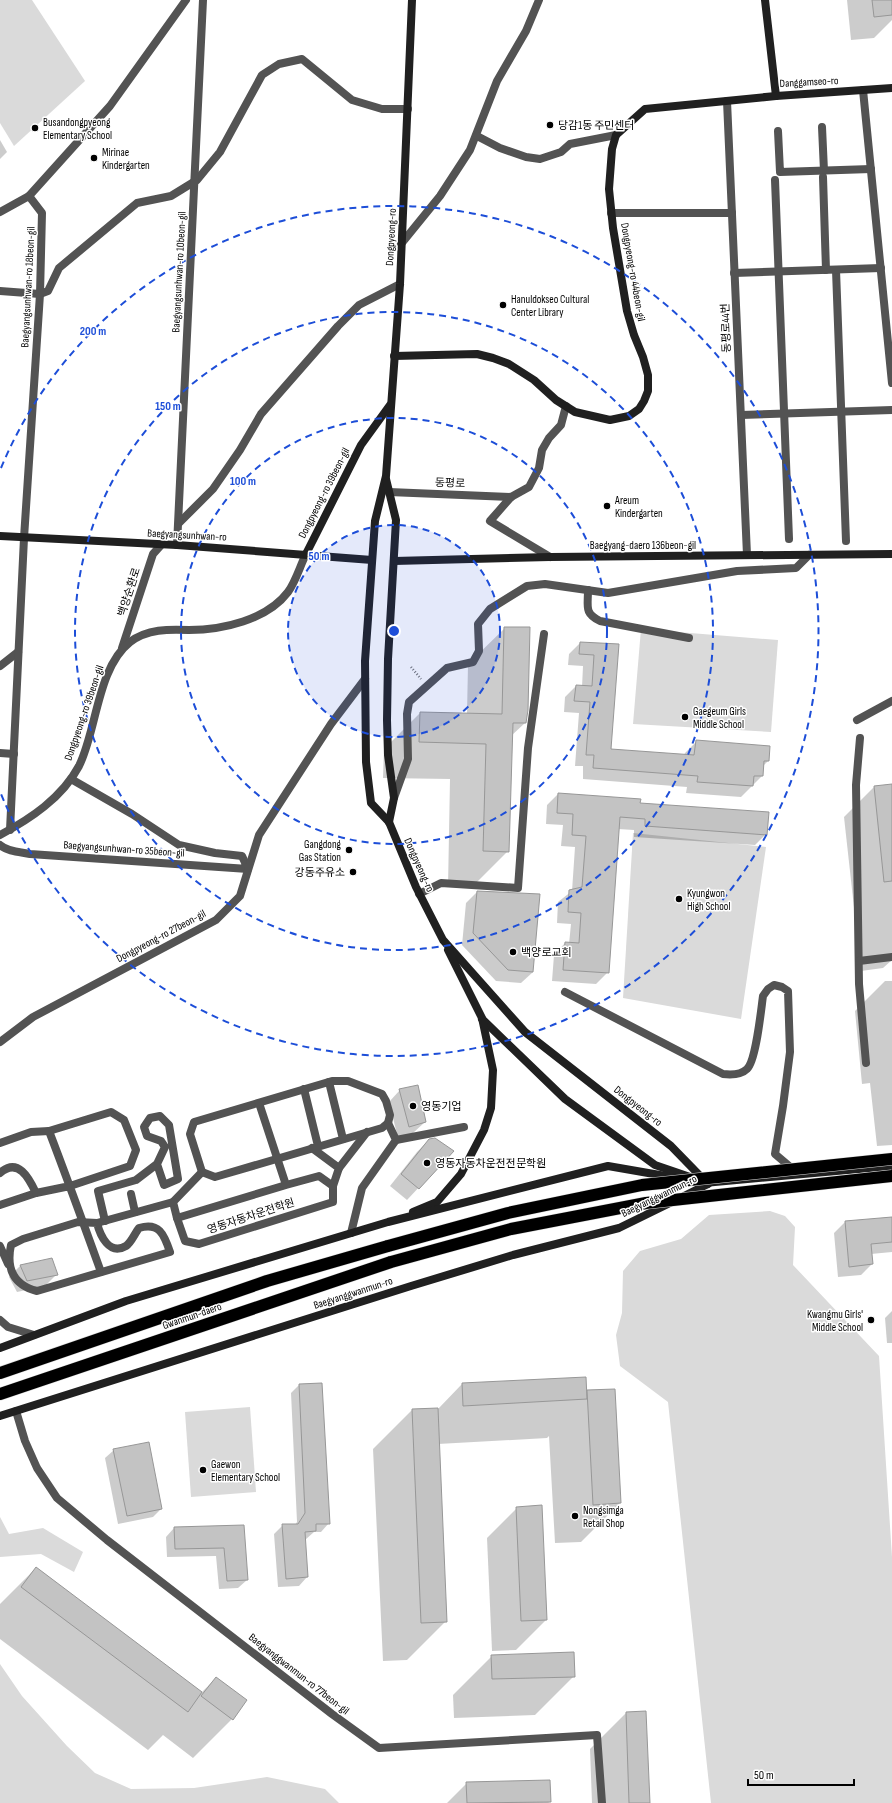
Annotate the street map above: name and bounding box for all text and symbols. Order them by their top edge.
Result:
street label: Danggamseo-ro [779,74,839,90]
place label: Busandongpyeong Elementary School [43,116,112,142]
place label: 당감1동 주민센터 [558,119,634,132]
marker: 당감1동 주민센터 [545,120,555,130]
marker: Busandongpyeong Elementary School [30,123,40,133]
place label: Mirinae Kindergarten [102,146,150,172]
marker: Mirinae Kindergarten [89,153,99,163]
street label: Dongpyeong-ro [383,207,399,266]
street label: Baegyangsunhwan-ro 10beon-gil [169,211,189,333]
street label: Dongpyeong-ro 44beon-gil [618,222,648,322]
street label: Baegyangsunhwan-ro 18beon-gil [18,226,38,348]
place label: Hanuldokseo Cultural Center Library [511,293,589,319]
marker: Hanuldokseo Cultural Center Library [498,300,508,310]
street label: 동평로44번 [719,303,733,353]
text: 200 m [80,324,106,339]
text: 150 m [155,399,181,414]
street label: Dongpyeong-ro 39beon-gil [296,446,352,540]
text: 100 m [230,474,256,489]
street label: 동평로 [435,476,465,490]
place label: Areum Kindergarten [614,494,663,520]
marker: Areum Kindergarten [602,501,612,511]
street label: Baegyangsunhwan-ro [147,526,228,544]
street label: Baegyang-daero 136beon-gil [590,539,696,552]
text: 50 m [309,549,329,564]
street label: 백양순환로 [115,566,143,618]
centre of rings [387,624,401,638]
street label: Dongpyeong-ro 39beon-gil [62,664,106,762]
place label: Gaegeum Girls Middle School [693,705,746,731]
marker: Gaegeum Girls Middle School [680,712,690,722]
street label: Dongpyeong-ro [401,836,437,894]
street label: Baegyangsunhwan-ro 35beon-gil [63,838,185,860]
place label: Gangdong Gas Station [299,838,342,864]
marker: Gangdong Gas Station [344,845,354,855]
place label: 강동주유소 [294,866,345,879]
marker: 강동주유소 [348,867,358,877]
place label: Kyungwon High School [687,887,730,913]
marker: Kyungwon High School [674,894,684,904]
street label: Dongpyeong-ro 27beon-gil [114,907,208,965]
place label: 백양로교회 [521,946,572,959]
marker: 백양로교회 [508,947,518,957]
street label: Dongpyeong-ro [611,1083,665,1129]
place label: 영동기업 [421,1100,461,1113]
marker: 영동기업 [408,1101,418,1111]
place label: 영동자동차운전전문학원 [435,1157,546,1170]
marker: 영동자동차운전전문학원 [422,1158,432,1168]
street label: Baegyanggwanmun-ro [619,1172,699,1220]
street label: 영동자동차운전학원 [206,1196,296,1236]
street label: Baegyanggwanmun-ro [312,1274,395,1312]
street label: Gwanmun-daero [161,1300,224,1332]
place label: Kwangmu Girls' Middle School [807,1308,863,1334]
marker: Kwangmu Girls' Middle School [866,1315,876,1325]
place label: Gaewon Elementary School [211,1458,280,1484]
marker: Gaewon Elementary School [198,1465,208,1475]
place label: Nongsimga Retail Shop [583,1504,624,1530]
marker: Nongsimga Retail Shop [570,1511,580,1521]
street label: Baegyanggwanmun-ro 77beon-gil [246,1631,352,1717]
scale bar [748,1761,854,1787]
text: 50 m [754,1768,774,1783]

